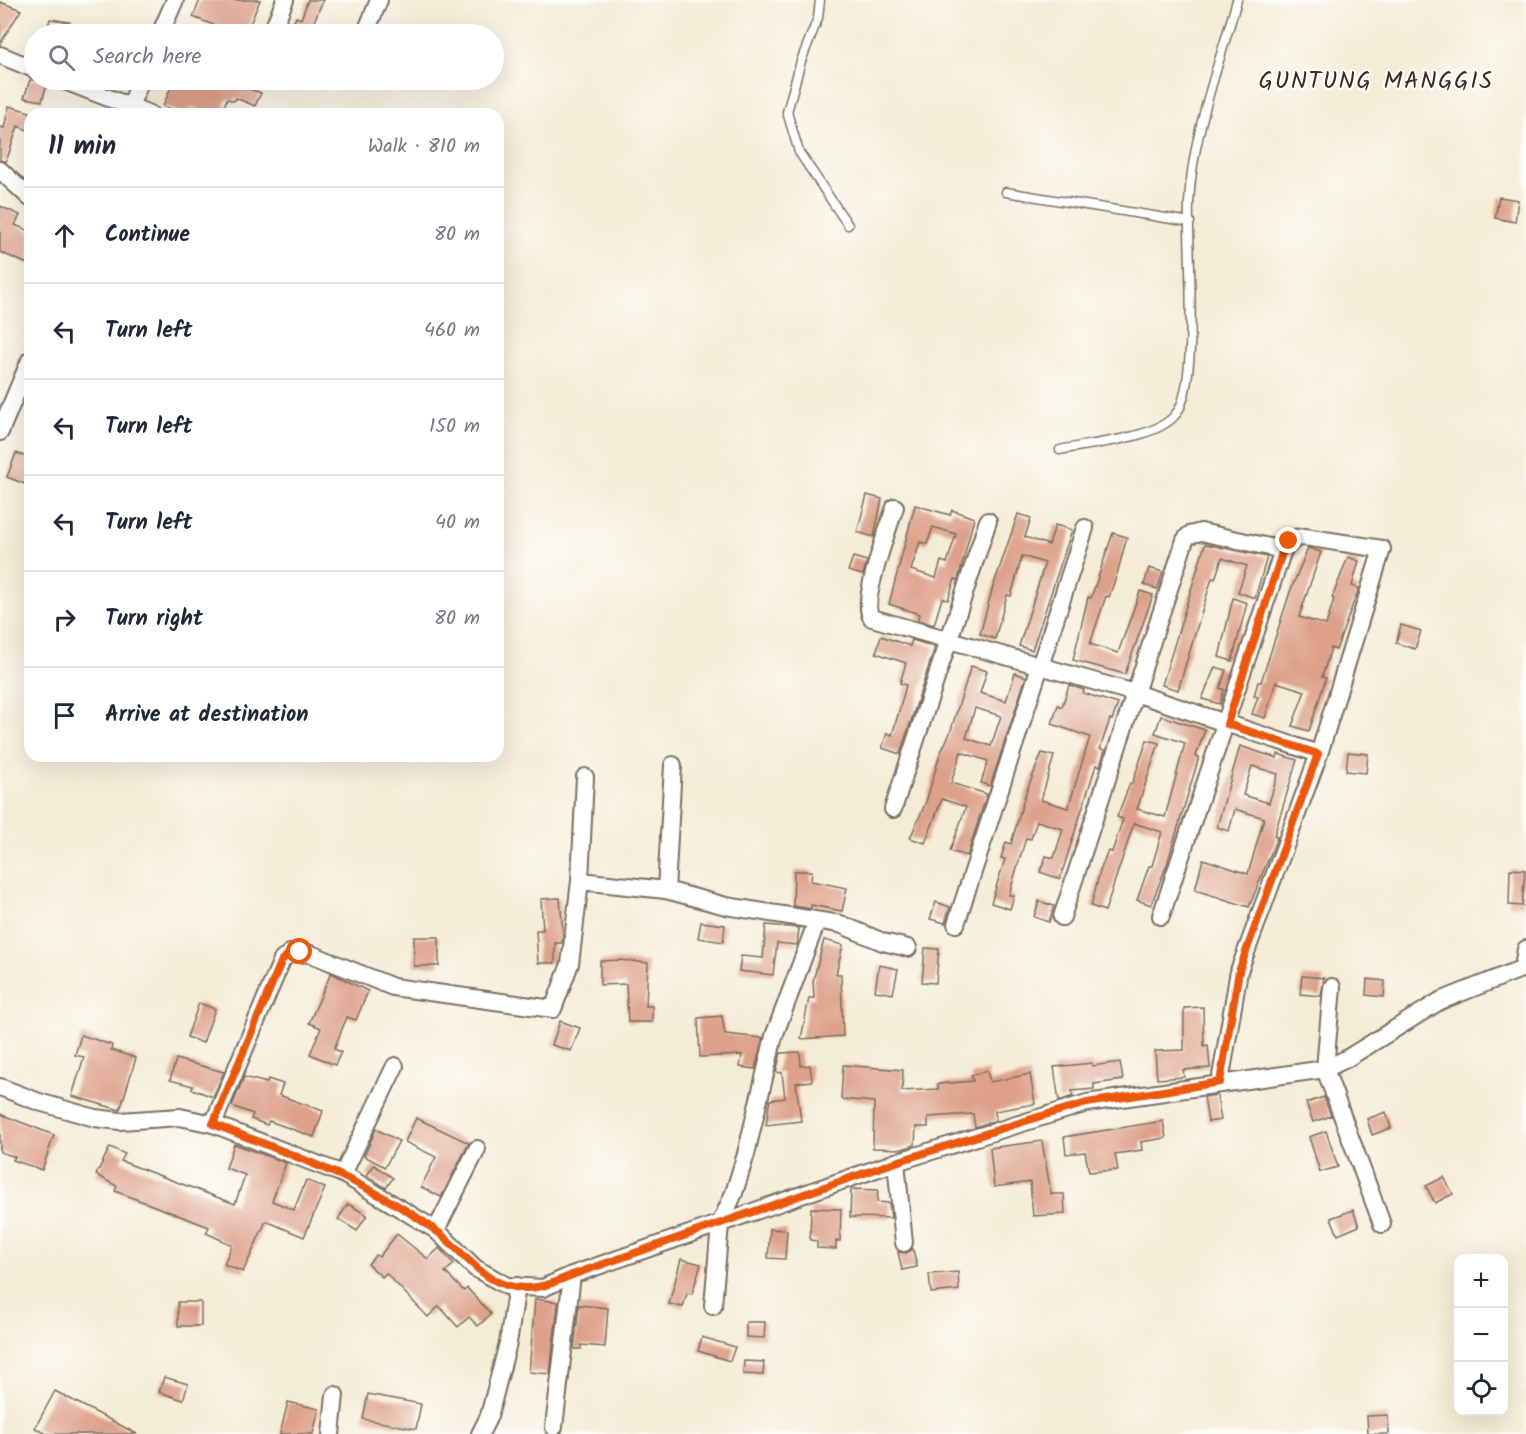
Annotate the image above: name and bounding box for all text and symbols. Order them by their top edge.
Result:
search box [24,24,504,90]
text: Search here [93,40,201,75]
icon: search [45,41,78,74]
district label: GUNTUNG MANGGIS [1259,62,1493,101]
text: 11 min [48,126,116,168]
text: Walk · 810 m [368,131,480,163]
text: Continue [105,218,190,253]
icon: ahead [48,219,81,252]
text: 80 m [434,219,480,251]
text: Turn left [105,314,192,349]
icon: left [48,315,81,348]
text: 460 m [424,315,480,347]
text: Turn left [105,410,192,445]
icon: left [48,411,81,444]
text: 150 m [429,411,480,443]
text: Turn left [105,506,192,541]
icon: left [48,507,81,540]
text: 40 m [435,507,480,539]
route end [1275,527,1301,553]
text: Turn right [105,602,203,637]
icon: right [48,603,81,636]
text: 80 m [434,603,480,635]
text: Arrive at destination [105,698,308,733]
icon: arrive [48,699,81,732]
route start [286,938,312,964]
map controls [1454,1254,1508,1416]
button: + [1454,1254,1508,1308]
button: − [1454,1308,1508,1362]
button: locate [1454,1362,1508,1416]

